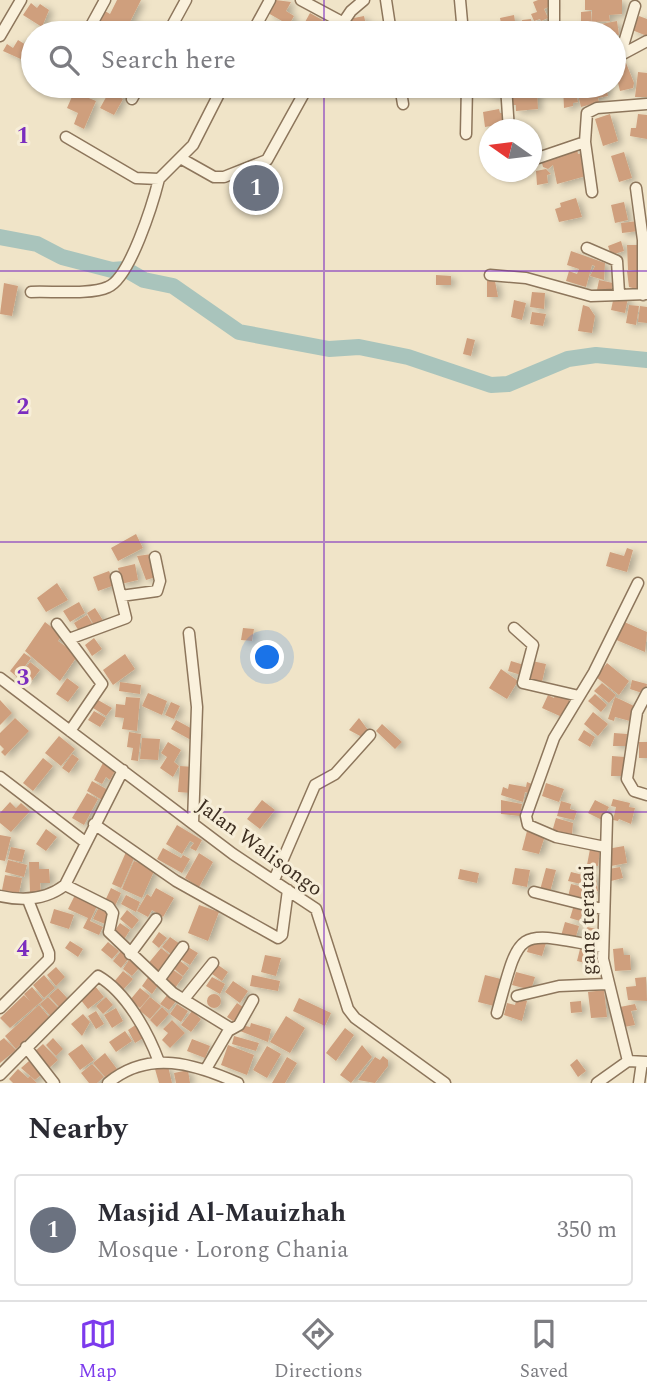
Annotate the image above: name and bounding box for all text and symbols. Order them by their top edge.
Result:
search box [21,21,626,98]
text: Search here [101,40,236,80]
icon: search [45,41,83,79]
text: 1 [17,119,29,154]
north arrow [479,119,542,182]
pin: 1 [233,162,279,214]
text: 2 [17,390,30,425]
your location [250,640,284,674]
text: 3 [17,661,30,696]
street label: Jalan Walisongo [189,791,329,905]
street label: gang teratai [571,864,605,976]
text: 4 [17,932,30,967]
text: Nearby [28,1106,127,1152]
text: Masjid Al-Mauizhah [97,1193,346,1233]
text: 1 [47,1213,59,1248]
text: 350 m [557,1213,617,1248]
text: Mosque · Lorong Chania [97,1233,349,1268]
tab: Map [79,1315,117,1386]
tab: Directions [274,1315,363,1386]
tab: Saved [520,1315,568,1386]

